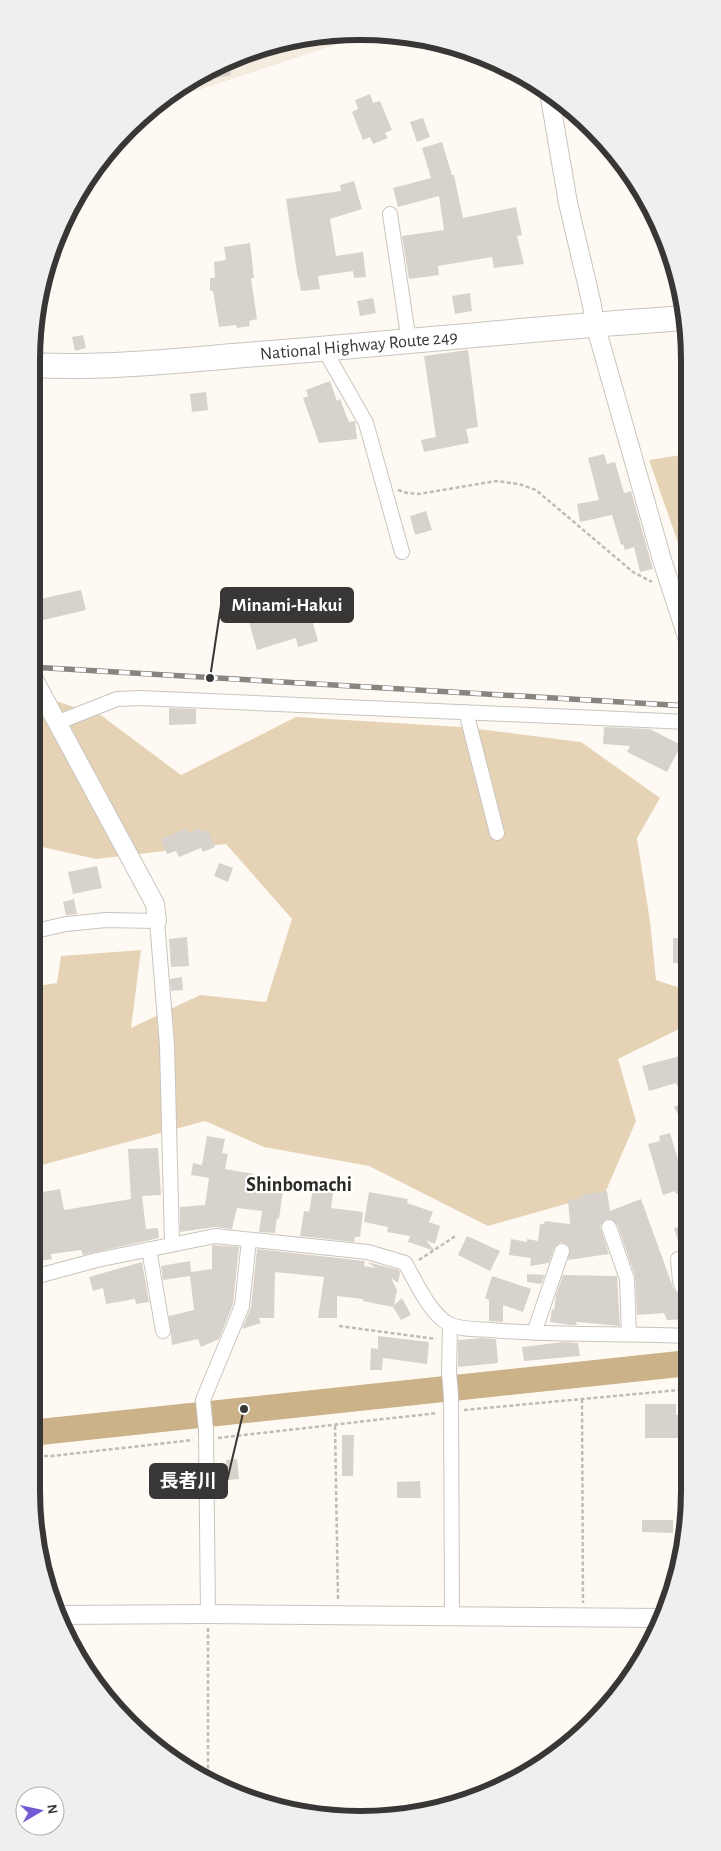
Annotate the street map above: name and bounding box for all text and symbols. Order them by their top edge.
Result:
street label: National Highway Route 249 [259,328,459,364]
callout: Minami-Hakui [221,588,353,622]
text: Minami-Hakui [231,596,343,615]
district label: Shinbomachi [246,1175,352,1195]
callout: 長者川 [150,1464,227,1498]
text: 長者川 [159,1471,217,1491]
north arrow [15,1786,65,1836]
text: N [44,1803,60,1815]

